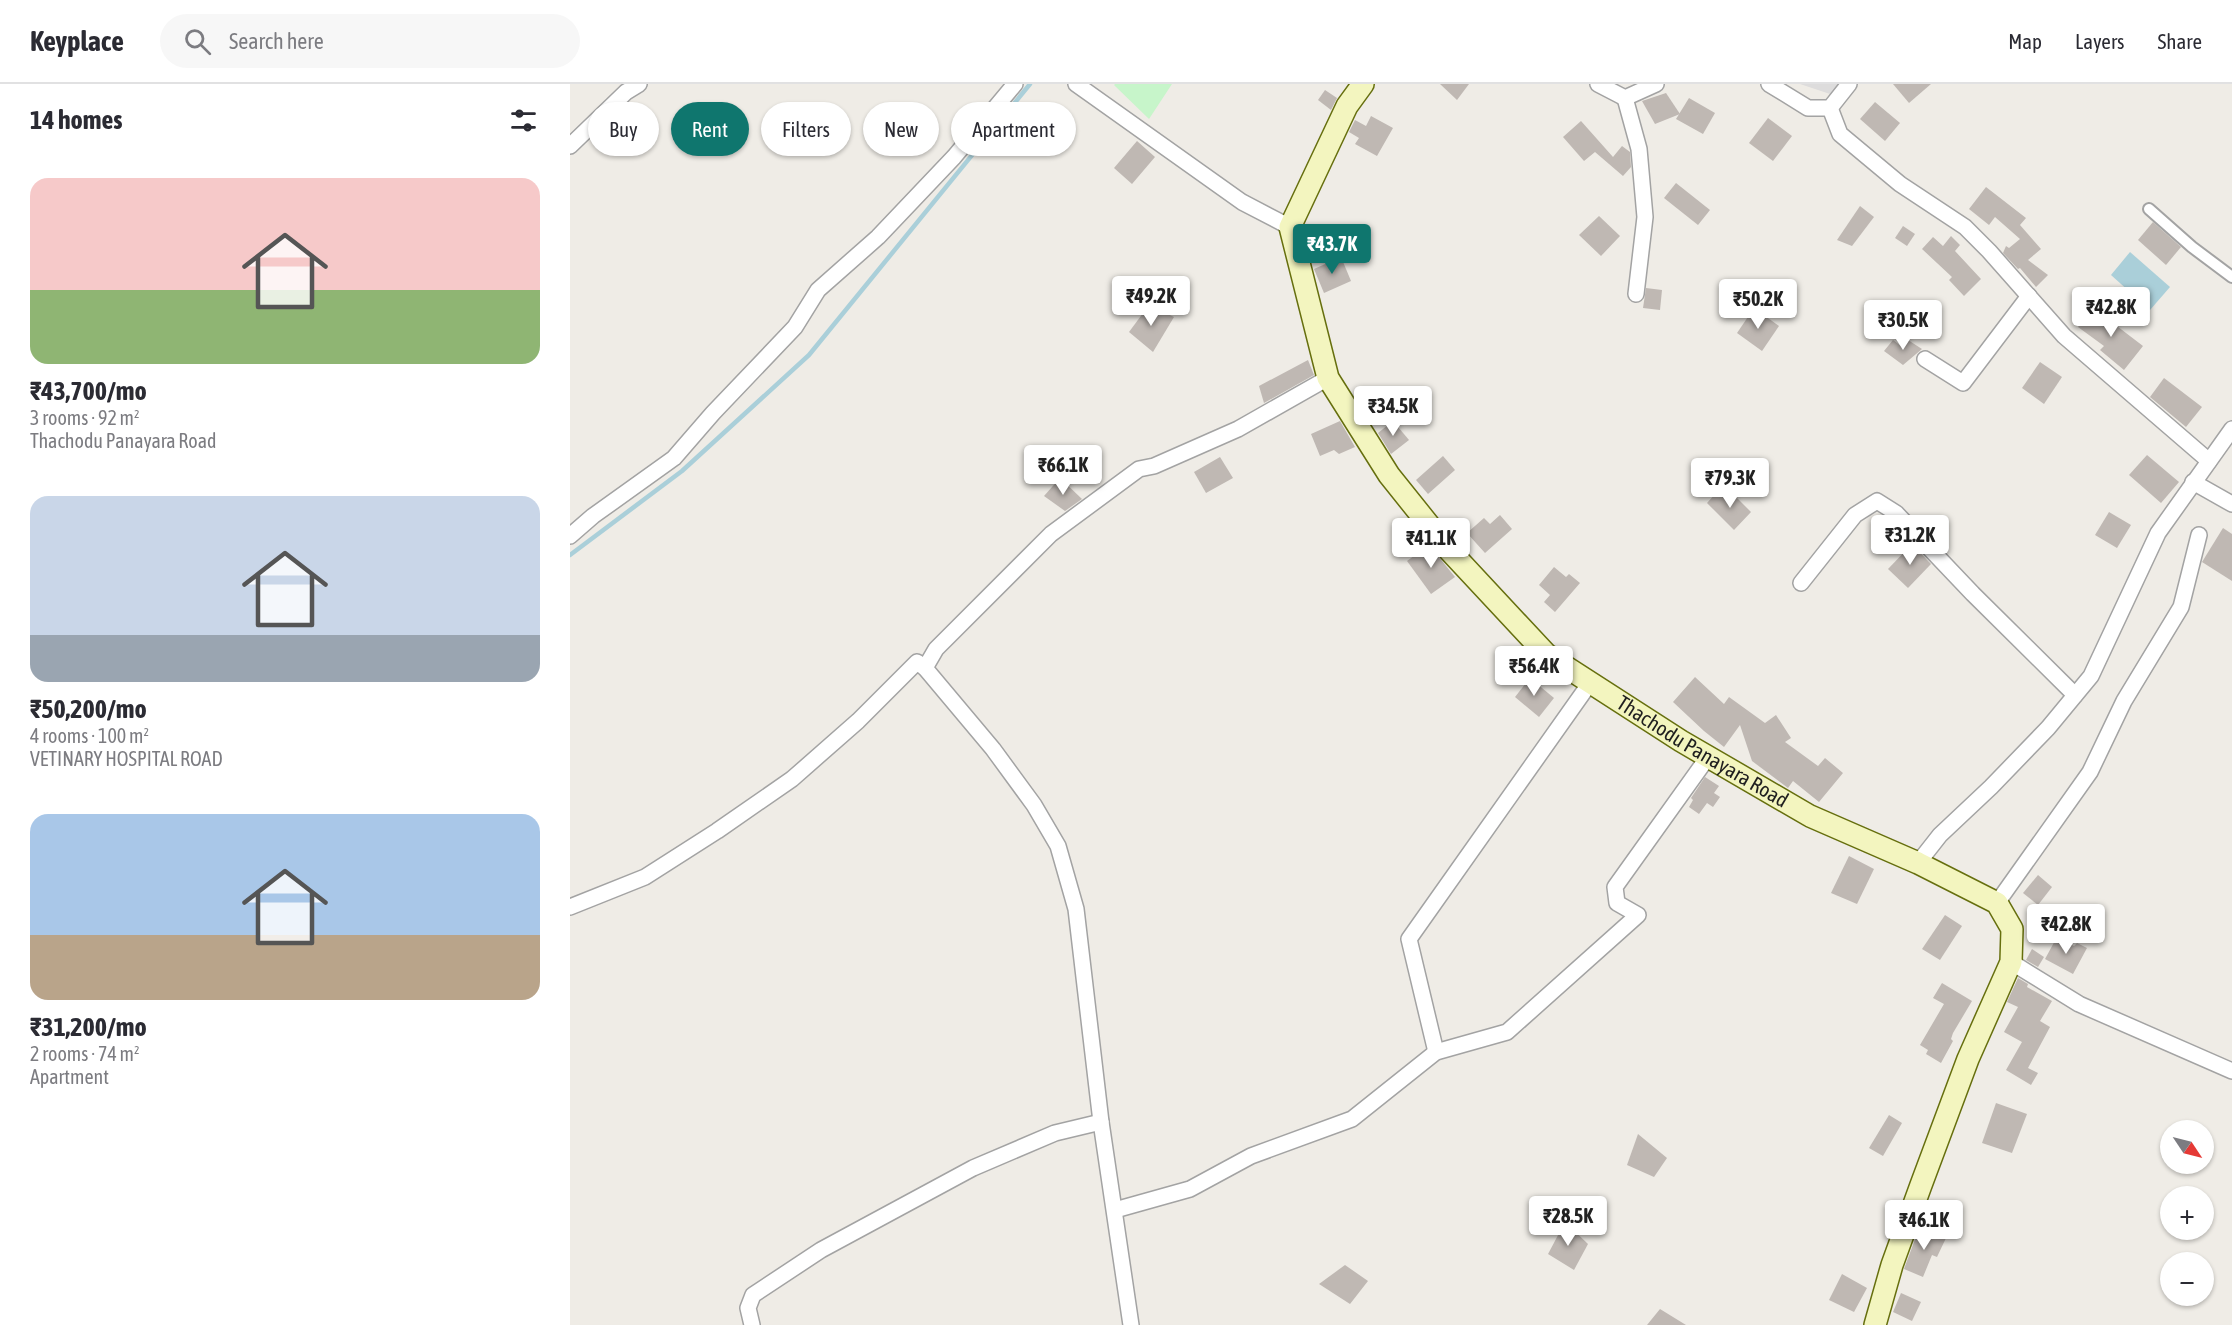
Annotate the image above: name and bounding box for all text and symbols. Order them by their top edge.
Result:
search box [160,14,580,68]
text: Keyplace [30,25,124,57]
icon: search [181,25,214,58]
text: Search here [229,28,324,54]
text: Map [2008,29,2042,53]
text: Layers [2075,29,2125,53]
text: Share [2158,29,2202,53]
chip: Buy [588,102,659,156]
chip: Rent [671,102,749,156]
chip: Filters [761,102,851,156]
chip: New [863,102,939,156]
chip: Apartment [951,102,1076,156]
icon: filters [507,104,540,137]
text: 14 homes [30,105,123,135]
icon: home [231,217,339,325]
pin: ₹43.7K [1283,224,1381,275]
text: ₹43.7K [1307,232,1357,255]
pin: ₹49.2K [1102,276,1200,327]
pin: ₹50.2K [1709,279,1807,330]
text: ₹49.2K [1126,284,1176,307]
text: ₹50.2K [1733,287,1783,310]
pin: ₹42.8K [2062,287,2160,338]
text: ₹42.8K [2086,295,2136,318]
pin: ₹30.5K [1854,300,1952,351]
text: ₹30.5K [1878,308,1928,331]
text: ₹43,700/mo [30,376,147,406]
pin: ₹34.5K [1344,386,1442,437]
text: ₹34.5K [1368,394,1418,417]
text: 3 rooms · 92 m² [30,406,140,429]
text: Thachodu Panayara Road [30,429,217,452]
pin: ₹66.1K [1014,445,1112,496]
text: ₹66.1K [1038,453,1088,476]
pin: ₹79.3K [1681,458,1779,509]
text: ₹79.3K [1705,466,1755,489]
pin: ₹31.2K [1861,515,1959,566]
pin: ₹41.1K [1382,518,1480,569]
text: ₹31.2K [1885,523,1935,546]
text: ₹41.1K [1406,526,1456,549]
icon: home [231,535,339,643]
pin: ₹56.4K [1485,646,1583,697]
text: ₹56.4K [1509,654,1559,677]
street label: Thachodu Panayara Road [1613,690,1793,812]
text: ₹50,200/mo [30,694,147,724]
text: 4 rooms · 100 m² [30,724,149,747]
text: VETINARY HOSPITAL ROAD [30,747,223,770]
icon: home [231,853,339,961]
pin: ₹42.8K [2017,904,2115,955]
text: ₹42.8K [2041,912,2091,935]
text: ₹31,200/mo [30,1012,147,1042]
text: 2 rooms · 74 m² [30,1042,140,1065]
text: Apartment [30,1065,109,1088]
north arrow [2160,1120,2214,1174]
map controls [2160,1120,2214,1306]
button: + [2160,1186,2214,1240]
pin: ₹28.5K [1519,1196,1617,1247]
pin: ₹46.1K [1875,1200,1973,1251]
text: ₹28.5K [1543,1204,1593,1227]
text: ₹46.1K [1899,1208,1949,1231]
button: − [2160,1252,2214,1306]

